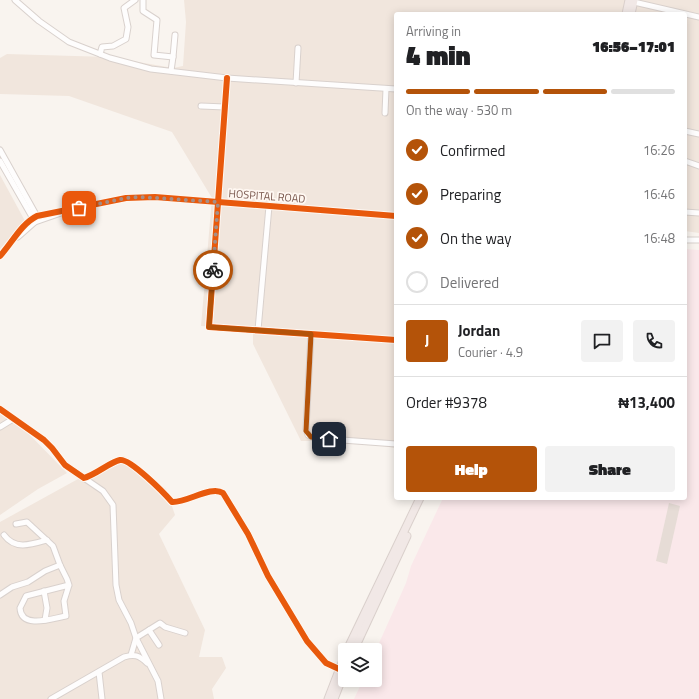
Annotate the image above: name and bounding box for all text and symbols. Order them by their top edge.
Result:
text: Arriving in [406,21,461,41]
text: 16:56–17:01 [592,35,675,58]
text: 4 min [406,36,471,75]
text: On the way · 530 m [406,100,512,120]
icon: check [406,139,428,161]
text: Confirmed [440,139,505,162]
text: 16:26 [643,140,675,160]
icon: check [406,183,428,205]
text: Preparing [440,183,501,206]
text: 16:46 [643,184,675,204]
street label: HOSPITAL ROAD [228,185,306,207]
pin [62,191,96,225]
icon: bag [68,197,90,219]
icon: check [406,227,428,249]
text: On the way [440,227,512,250]
text: 16:48 [643,228,675,248]
courier [193,250,233,290]
icon: bike [202,259,224,281]
text: Delivered [440,271,499,294]
text: Jordan [458,319,500,342]
button: chat [581,320,623,362]
button: phone [633,320,675,362]
text: J [425,329,429,352]
text: Courier · 4.9 [458,342,523,362]
text: Order #9378 [406,391,487,414]
text: ₦13,400 [618,391,675,414]
pin [312,422,346,456]
icon: home [318,428,340,450]
button: Help [406,446,537,492]
button: Share [545,446,675,492]
map controls [338,643,382,687]
button: layers [338,643,382,687]

